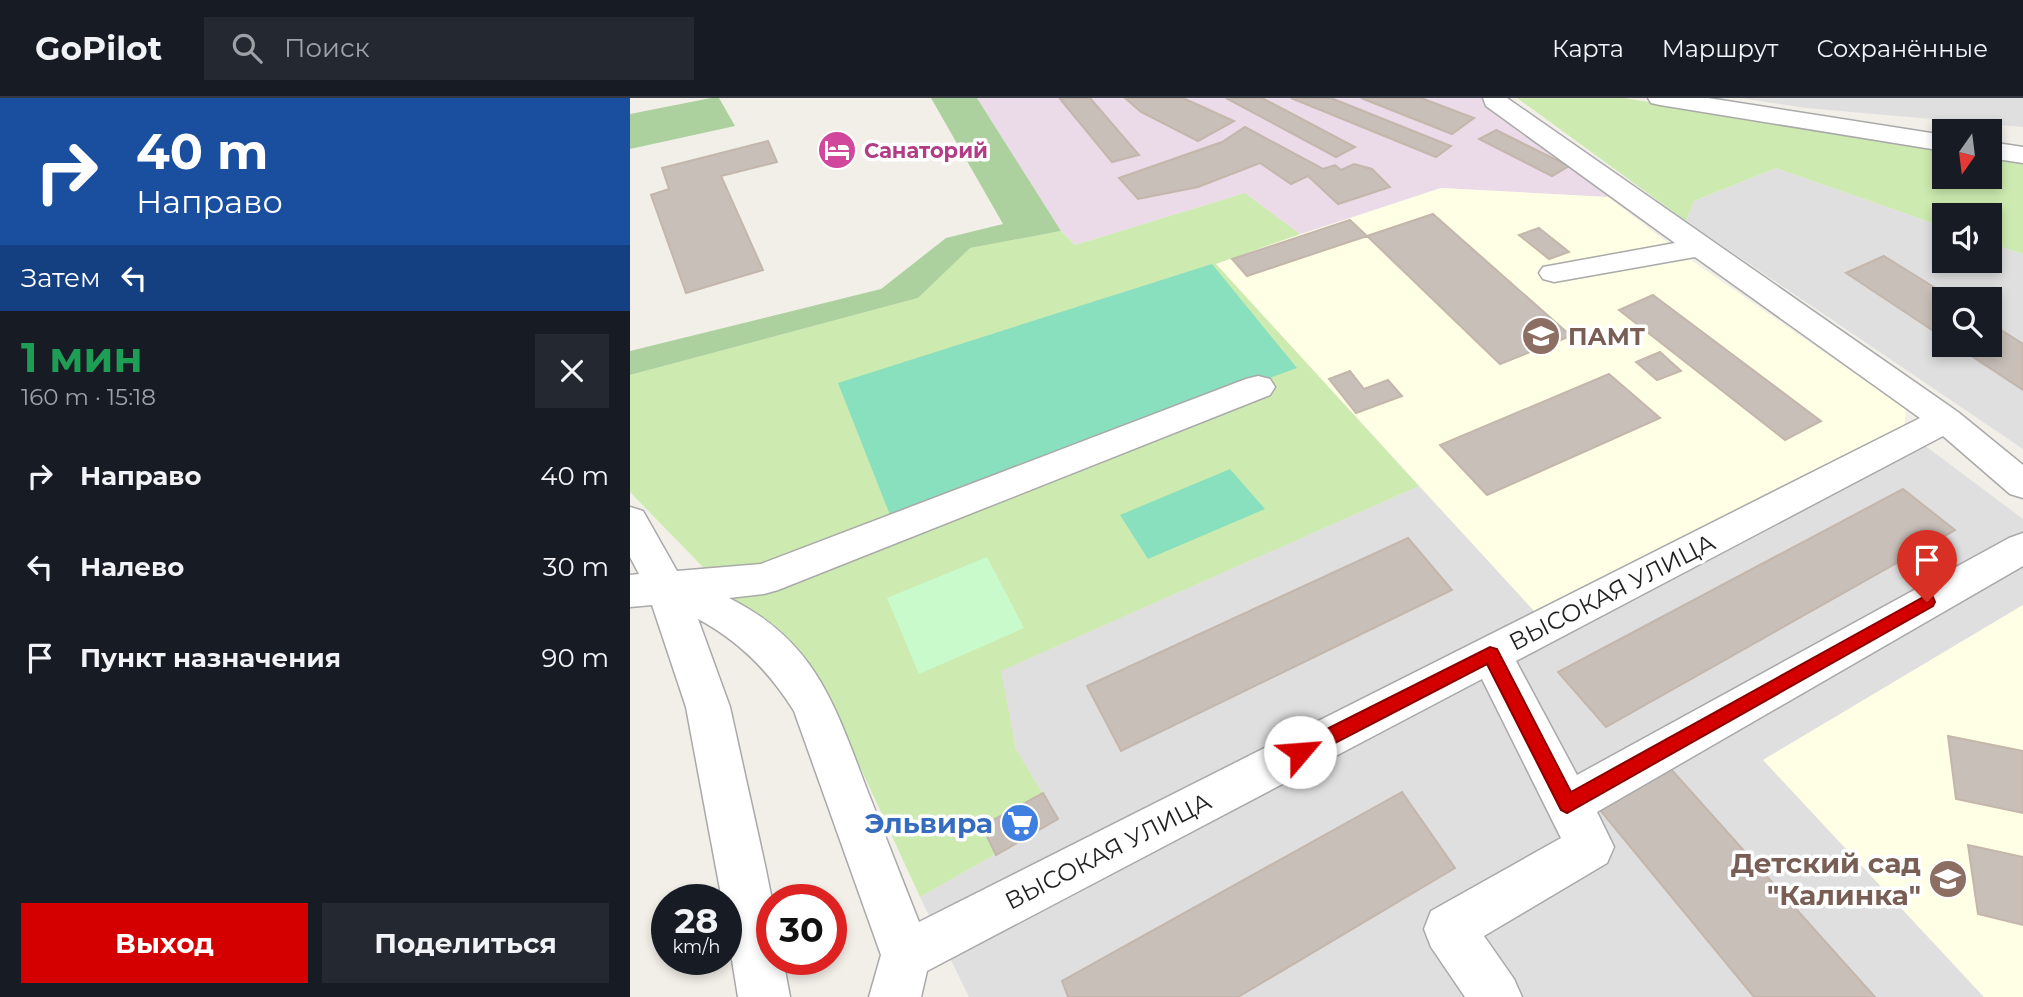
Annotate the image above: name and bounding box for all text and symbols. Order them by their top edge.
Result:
search box [204,17,694,80]
text: GoPilot [35,28,162,68]
icon: search [228,29,266,67]
text: Поиск [284,32,370,64]
text: Карта [1552,34,1624,63]
text: Маршрут [1662,34,1778,63]
text: Сохранённые [1816,34,1988,63]
north arrow [1932,119,2002,189]
map controls [1932,119,2002,357]
text: 40 m [136,122,268,181]
icon: right [21,126,112,217]
hotel icon: Санаторий [816,129,858,171]
place label: Санаторий [864,138,988,163]
text: Направо [136,182,283,221]
button: sound [1932,203,2002,273]
icon: left [115,259,153,297]
text: Затем [21,262,101,294]
button: search [1932,287,2002,357]
school or university icon: ПАМТ [1520,315,1562,357]
place label: ПАМТ [1568,322,1645,351]
text: 1 мин [21,331,143,383]
button: close [535,334,609,408]
text: 160 m · 15:18 [21,383,156,411]
icon: right [21,457,59,495]
text: Направо [80,460,201,492]
text: 40 m [540,460,609,492]
street label: ВЫСОКАЯ УЛИЦА [1504,527,1720,657]
pin [1897,530,1957,602]
icon: arrive [1908,541,1946,579]
icon: left [21,548,59,586]
text: Налево [80,551,184,583]
text: 30 m [543,551,609,583]
icon: arrive [21,639,59,677]
text: Пункт назначения [80,642,341,674]
text: 90 m [542,642,609,674]
position arrow [1263,715,1337,789]
street label: ВЫСОКАЯ УЛИЦА [1000,786,1216,916]
supermarket icon: Эльвира [999,802,1041,844]
place label: Эльвира [865,806,993,840]
place label: Детский сад "Калинка" [1731,846,1921,912]
school or university icon: Детский сад "Калинка" [1927,858,1969,900]
speed limit sign: 30 [756,884,847,975]
text: 28 [675,899,718,942]
button: Выход [21,903,308,983]
button: Поделиться [322,903,609,983]
text: km/h [672,936,721,958]

